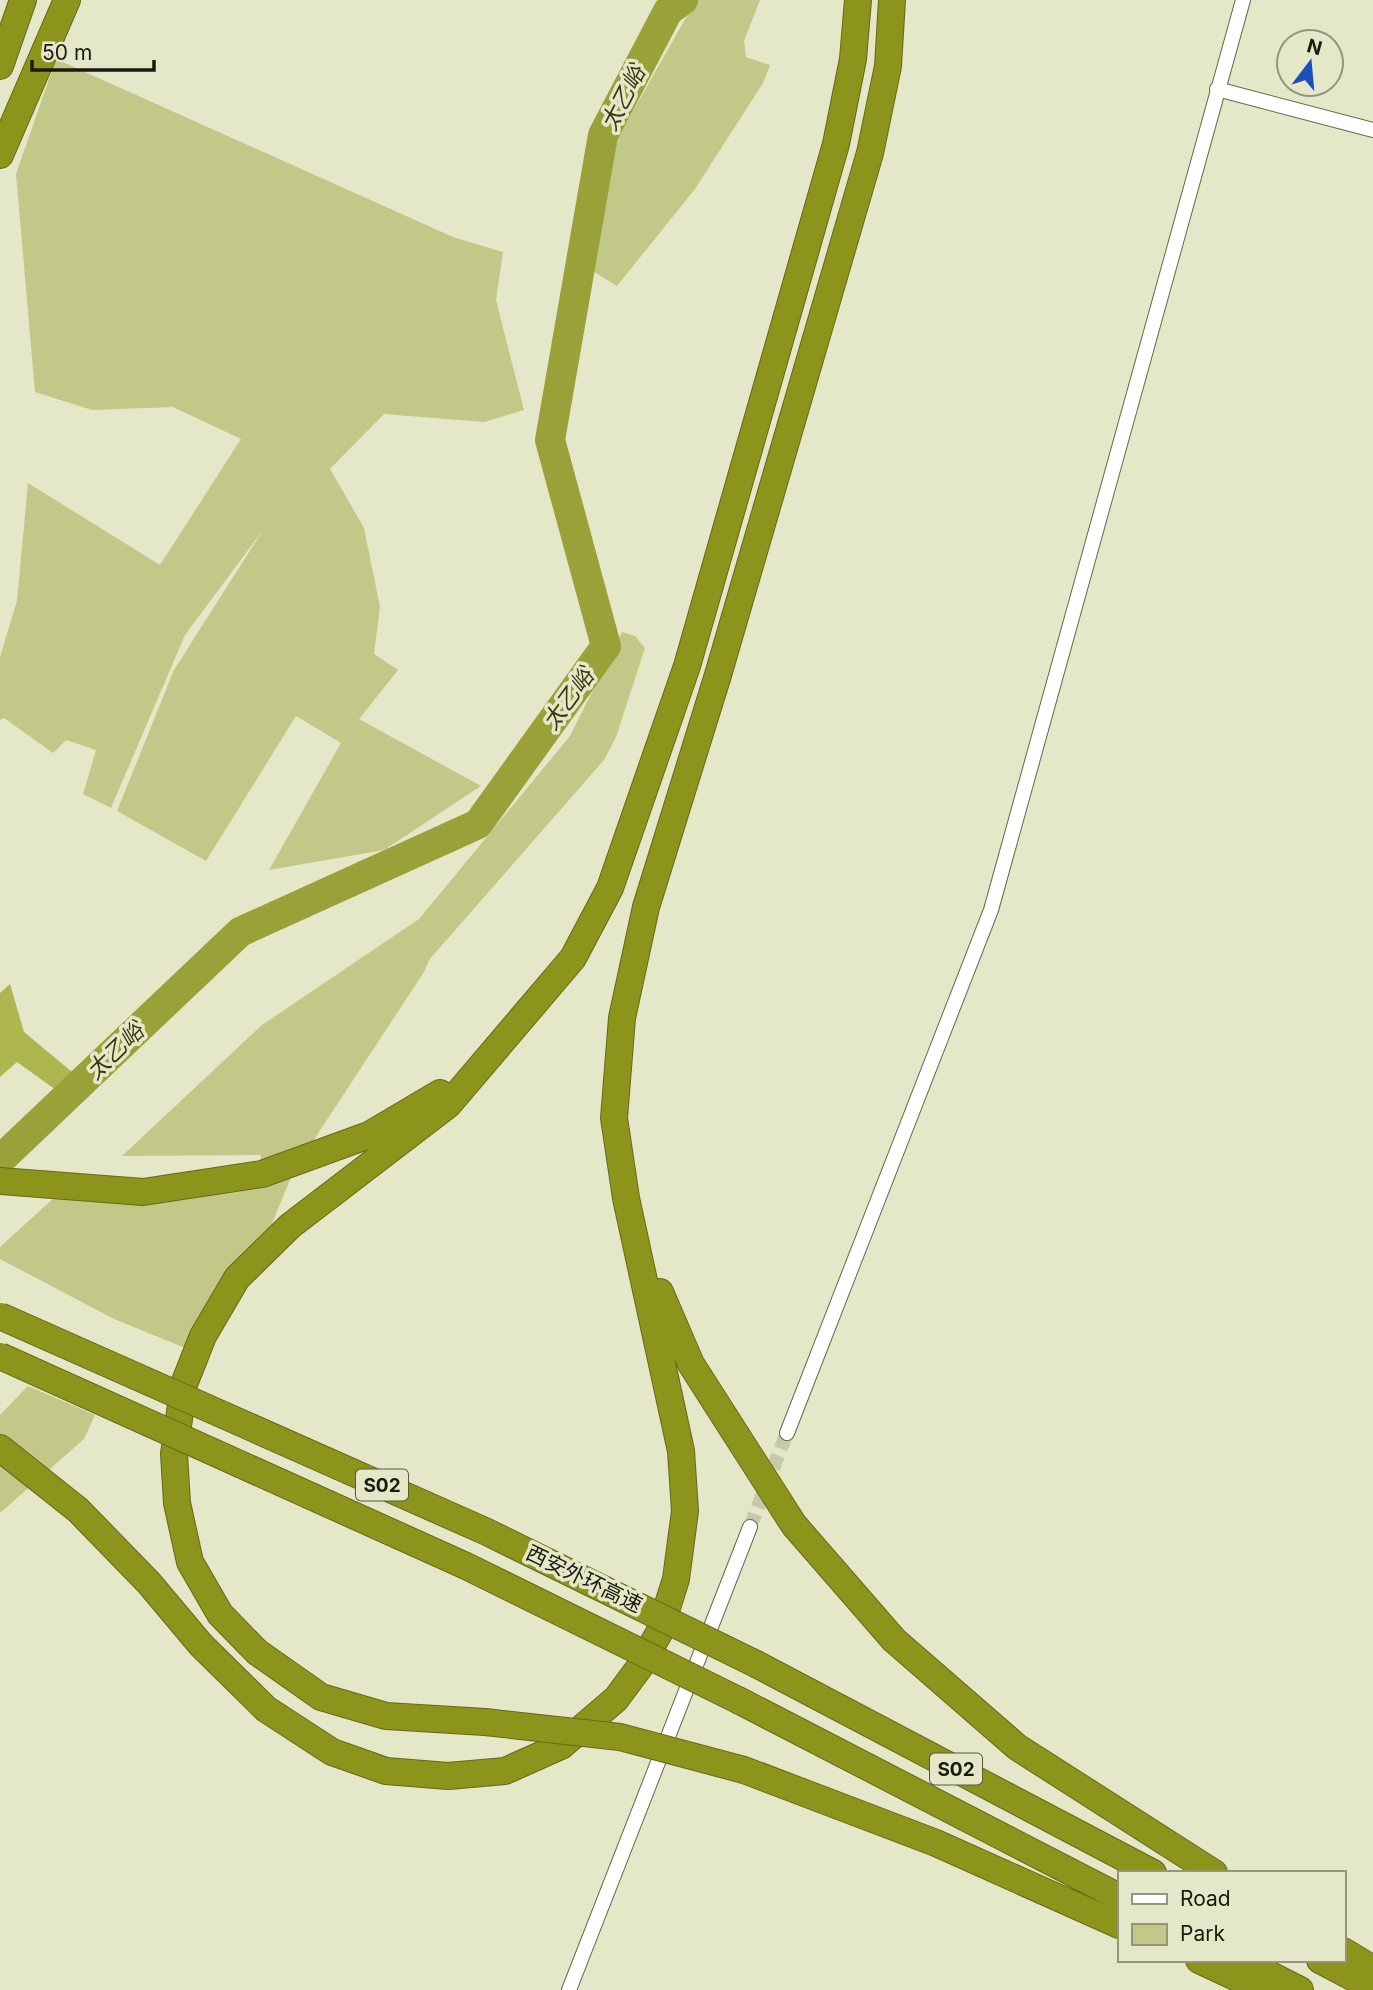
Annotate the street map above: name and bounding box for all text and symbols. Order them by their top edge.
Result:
scale bar [32,28,154,72]
north arrow [1275,28,1345,98]
text: N [1304,34,1325,60]
text: 50 m [42,40,92,65]
water label: 太乙峪 [595,58,652,135]
water label: 太乙峪 [536,660,601,735]
water label: 太乙峪 [80,1015,152,1085]
road number: S02 [356,1470,408,1500]
street label: 西安外环高速 [522,1540,646,1617]
road number: S02 [930,1754,982,1784]
legend [1118,1871,1345,1962]
text: Road [1180,1886,1231,1911]
text: Park [1180,1921,1225,1946]

